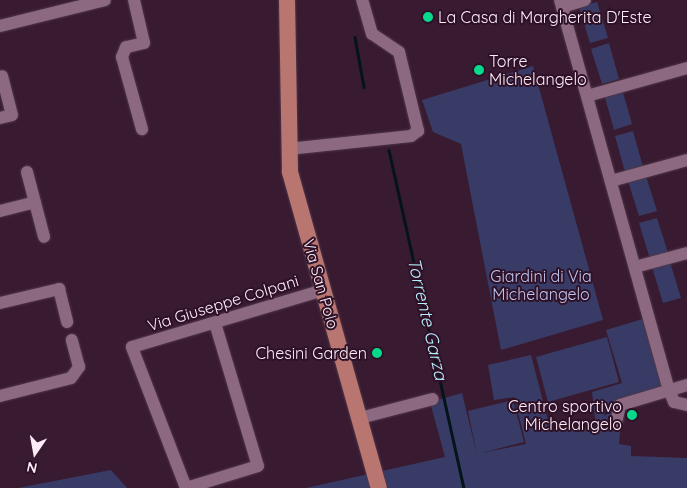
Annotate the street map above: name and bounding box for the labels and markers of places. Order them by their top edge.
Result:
place label: La Casa di Margherita D'Este [438,7,652,27]
marker: La Casa di Margherita D'Este [422,11,434,23]
place label: Torre Michelangelo [489,51,587,89]
marker: Torre Michelangelo [473,64,485,76]
place label: Chesini Garden [256,343,367,363]
marker: Chesini Garden [371,347,383,359]
place label: Centro sportivo Michelangelo [508,396,622,434]
marker: Centro sportivo Michelangelo [626,409,638,421]

